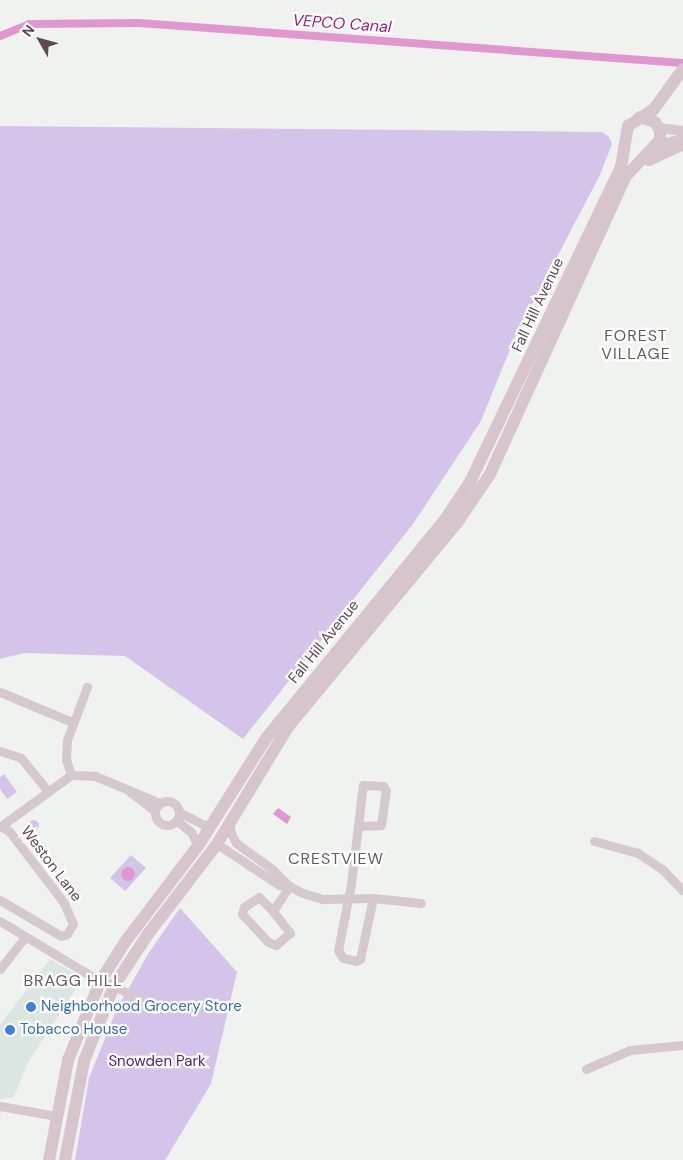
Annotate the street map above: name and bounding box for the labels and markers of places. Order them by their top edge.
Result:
place label: Neighborhood Grocery Store [41,998,242,1016]
marker: Neighborhood Grocery Store [25,1001,37,1013]
place label: Tobacco House [20,1021,127,1039]
marker: Tobacco House [4,1024,16,1036]

